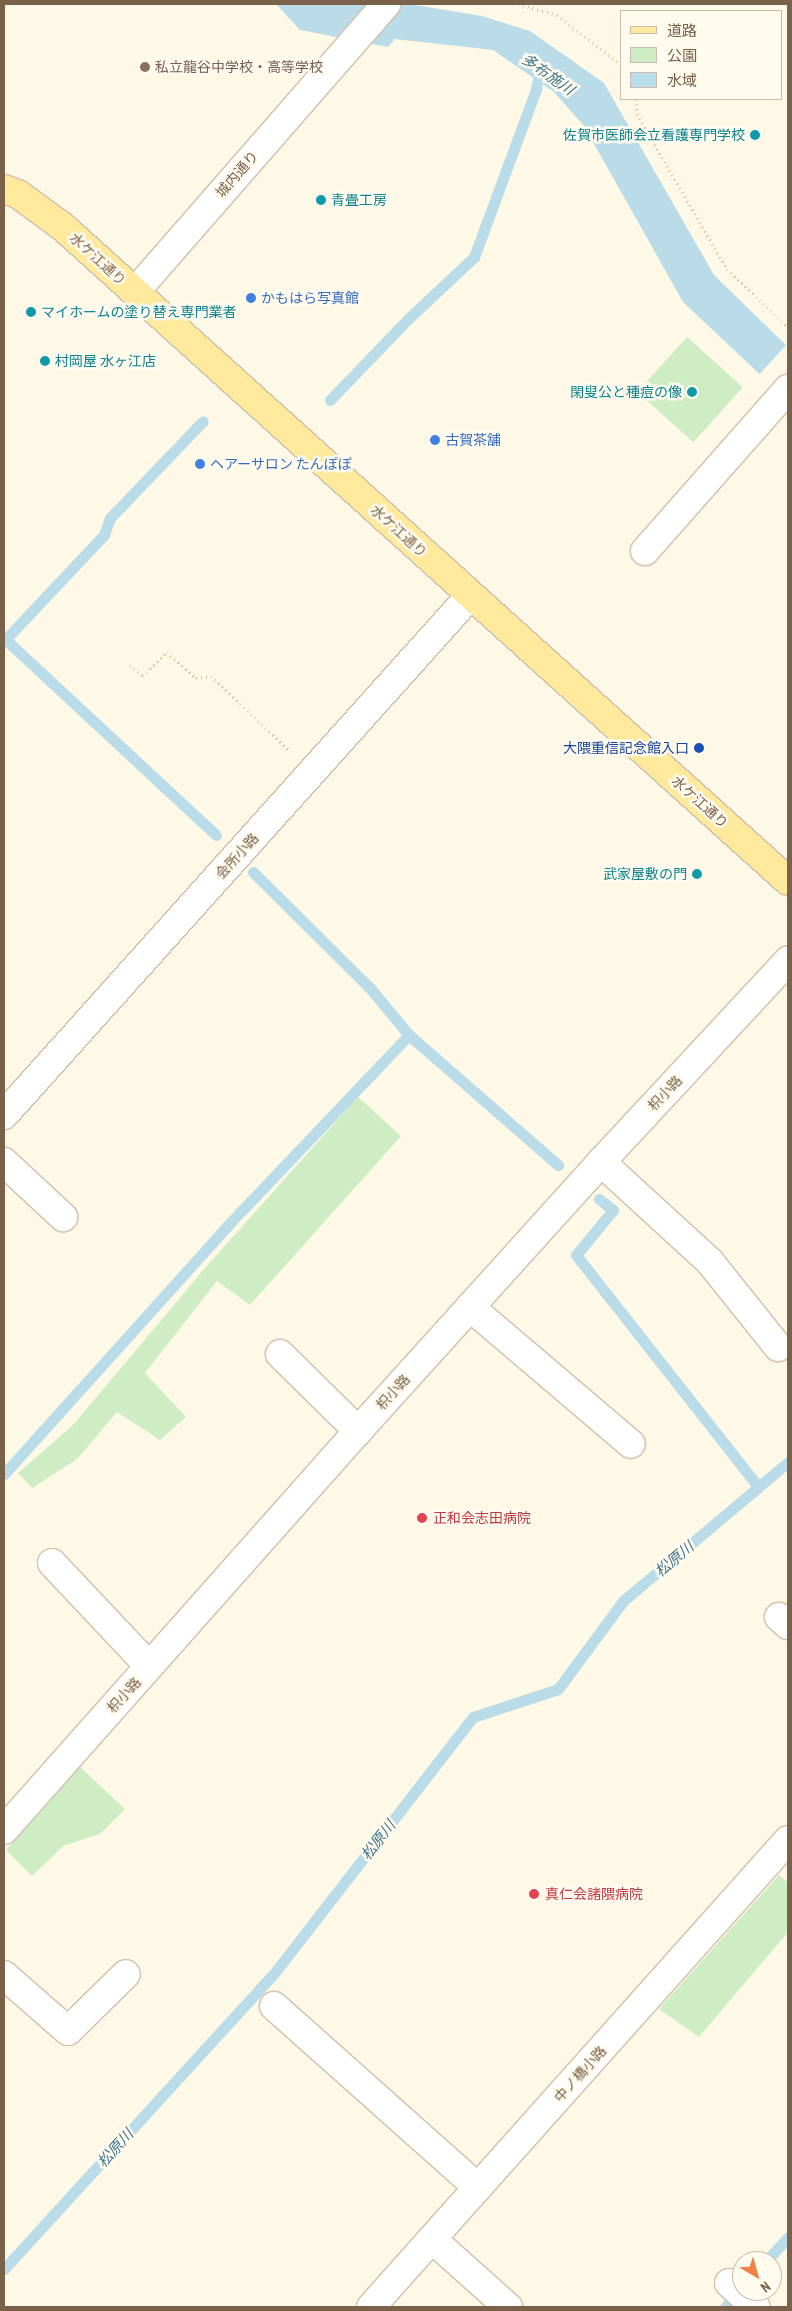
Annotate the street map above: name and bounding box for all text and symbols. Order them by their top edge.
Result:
legend [620,10,782,100]
text: 道路 [667,21,697,40]
text: 公園 [667,46,697,65]
water label: 多布施川 [518,49,578,99]
place label: 私立龍谷中学校・高等学校 [155,59,323,75]
marker: 私立龍谷中学校・高等学校 [139,61,151,73]
text: 水域 [667,71,697,90]
place label: 佐賀市医師会立看護専門学校 [563,127,745,143]
marker: 佐賀市医師会立看護専門学校 [749,129,761,141]
street label: 城内通り [212,147,262,201]
place label: 青畳工房 [331,192,387,208]
marker: 青畳工房 [315,194,327,206]
street label: 水ケ江通り [66,229,130,289]
place label: かもはら写真館 [261,290,359,306]
marker: かもはら写真館 [245,292,257,304]
place label: マイホームの塗り替え専門業者 [41,304,237,320]
marker: マイホームの塗り替え専門業者 [25,306,37,318]
place label: 村岡屋 水ヶ江店 [55,353,156,369]
marker: 村岡屋 水ヶ江店 [39,355,51,367]
place label: 閑叟公と種痘の像 [570,384,682,400]
marker: 閑叟公と種痘の像 [686,386,698,398]
place label: 古賀茶舗 [445,432,501,448]
marker: 古賀茶舗 [429,434,441,446]
place label: ヘアーサロン たんぽぽ [210,456,352,472]
marker: ヘアーサロン たんぽぽ [194,458,206,470]
street label: 水ケ江通り [367,501,431,561]
place label: 大隈重信記念館入口 [563,740,689,756]
marker: 大隈重信記念館入口 [693,742,705,754]
street label: 水ケ江通り [668,772,732,832]
street label: 会所小路 [212,830,262,882]
place label: 武家屋敷の門 [603,866,687,882]
marker: 武家屋敷の門 [691,868,703,880]
street label: 枳小路 [645,1072,685,1114]
street label: 枳小路 [373,1371,413,1413]
place label: 正和会志田病院 [433,1510,531,1526]
marker: 正和会志田病院 [415,1511,429,1525]
water label: 松原川 [651,1538,697,1580]
street label: 枳小路 [104,1674,144,1716]
water label: 松原川 [357,1817,399,1863]
place label: 真仁会諸隈病院 [545,1886,643,1902]
marker: 真仁会諸隈病院 [527,1887,541,1901]
street label: 中ノ橋小路 [550,2042,610,2106]
water label: 松原川 [93,2125,137,2171]
north arrow [732,2251,782,2301]
text: N [757,2278,774,2296]

